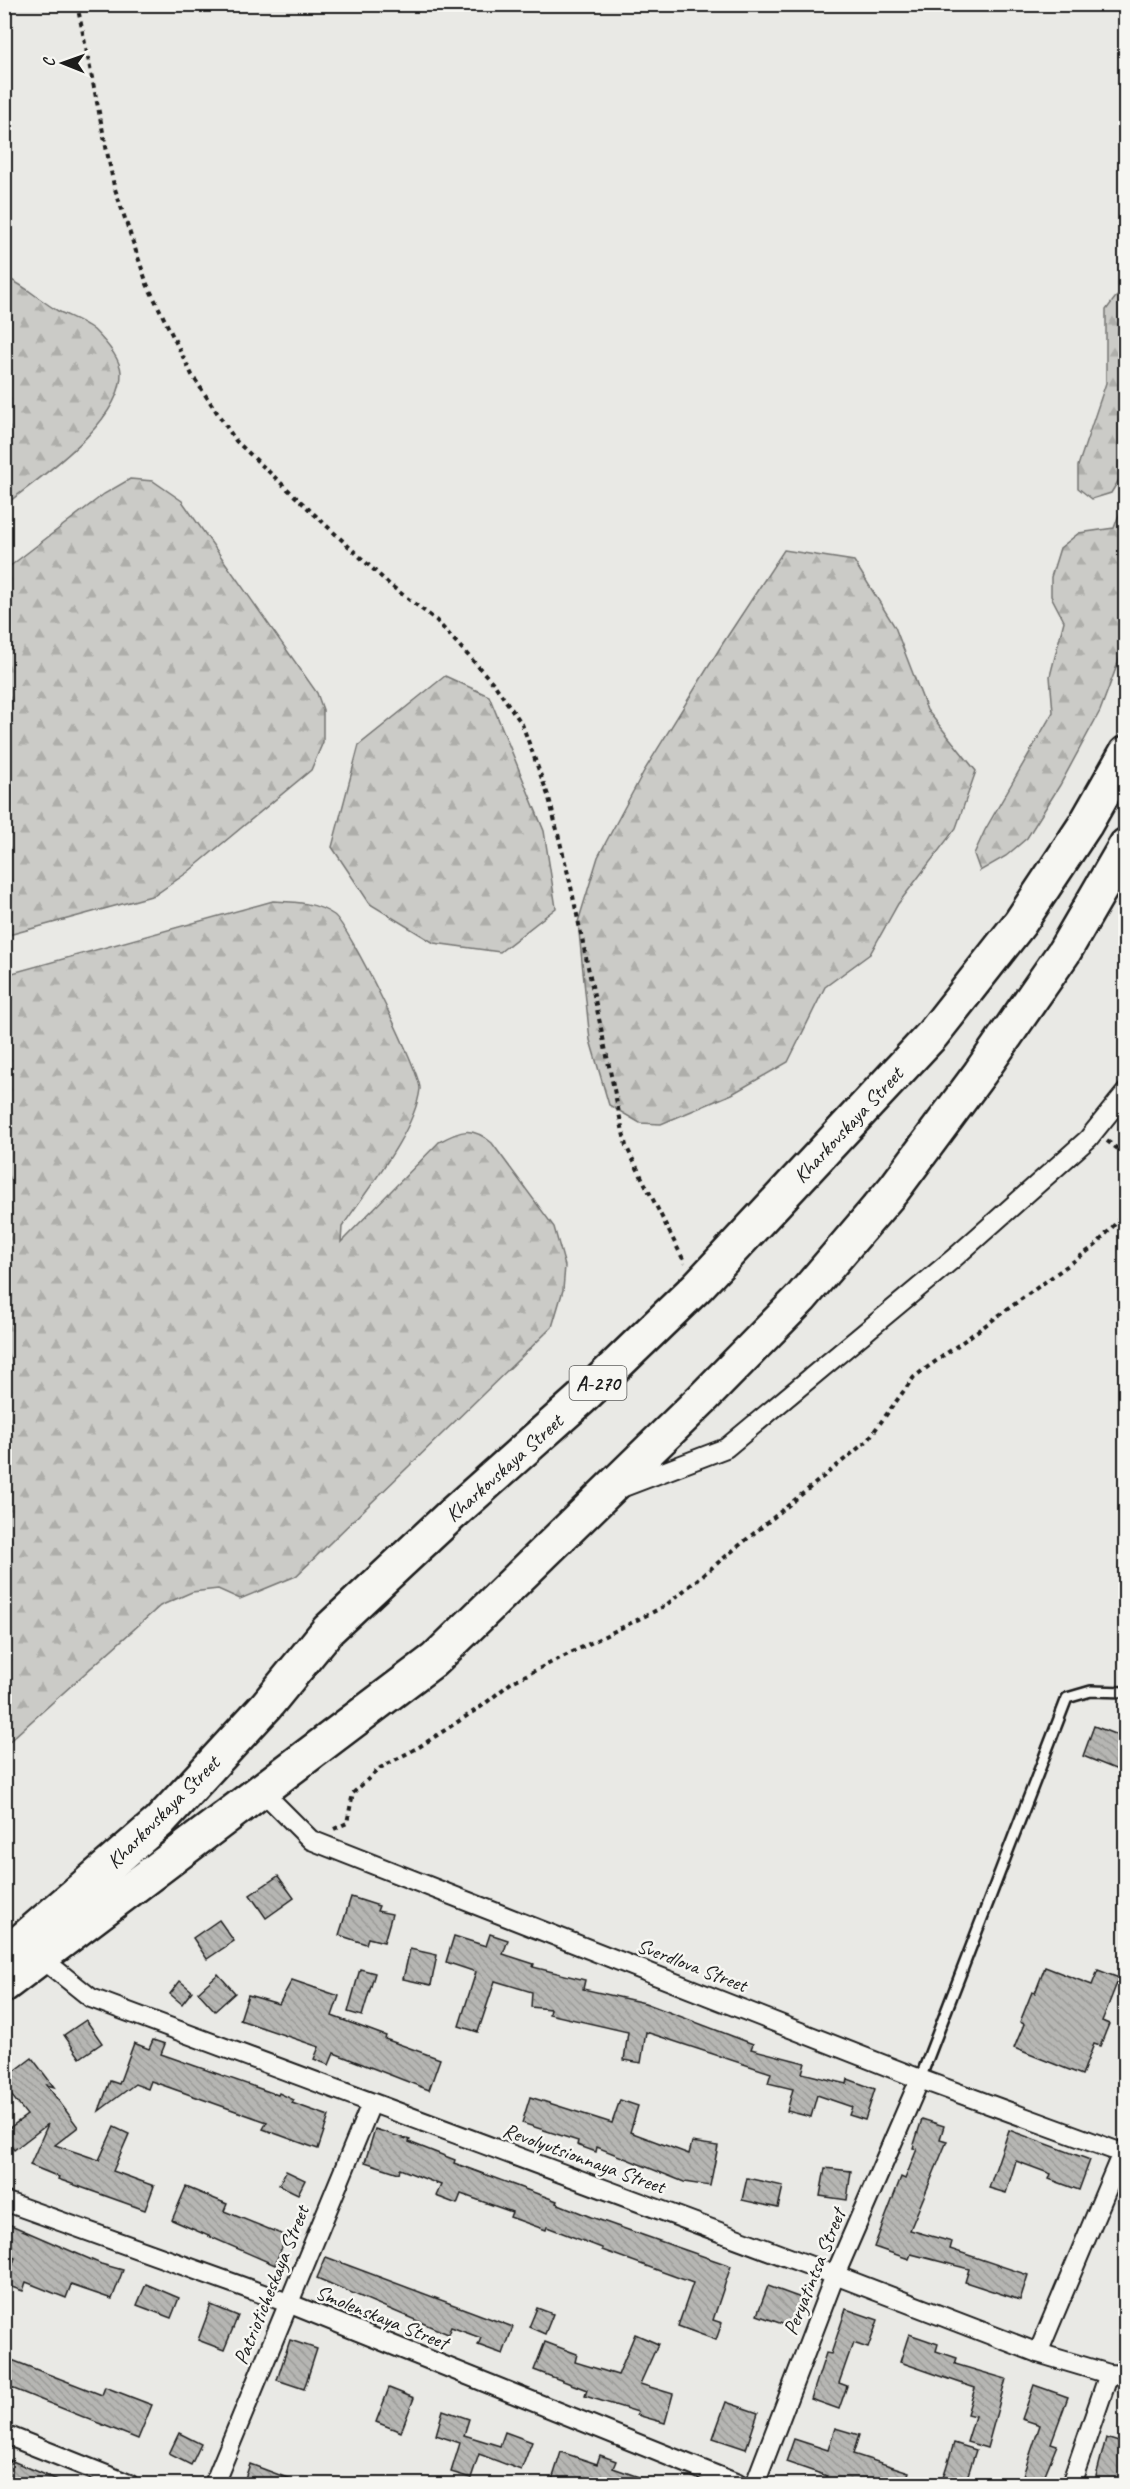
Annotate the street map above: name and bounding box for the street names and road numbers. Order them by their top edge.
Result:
street label: Kharkovskaya Street [788,1060,910,1188]
road number: А-270 [570,1366,626,1400]
street label: Kharkovskaya Street [440,1407,570,1528]
street label: Kharkovskaya Street [101,1749,226,1874]
street label: Sverdlova Street [633,1932,753,1999]
street label: Revolyutsionnaya Street [499,2117,670,2200]
street label: Patrioticheskaya Street [227,2200,315,2368]
street label: Peryatintsa Street [777,2202,852,2339]
street label: Smolenskaya Street [312,2279,455,2356]

